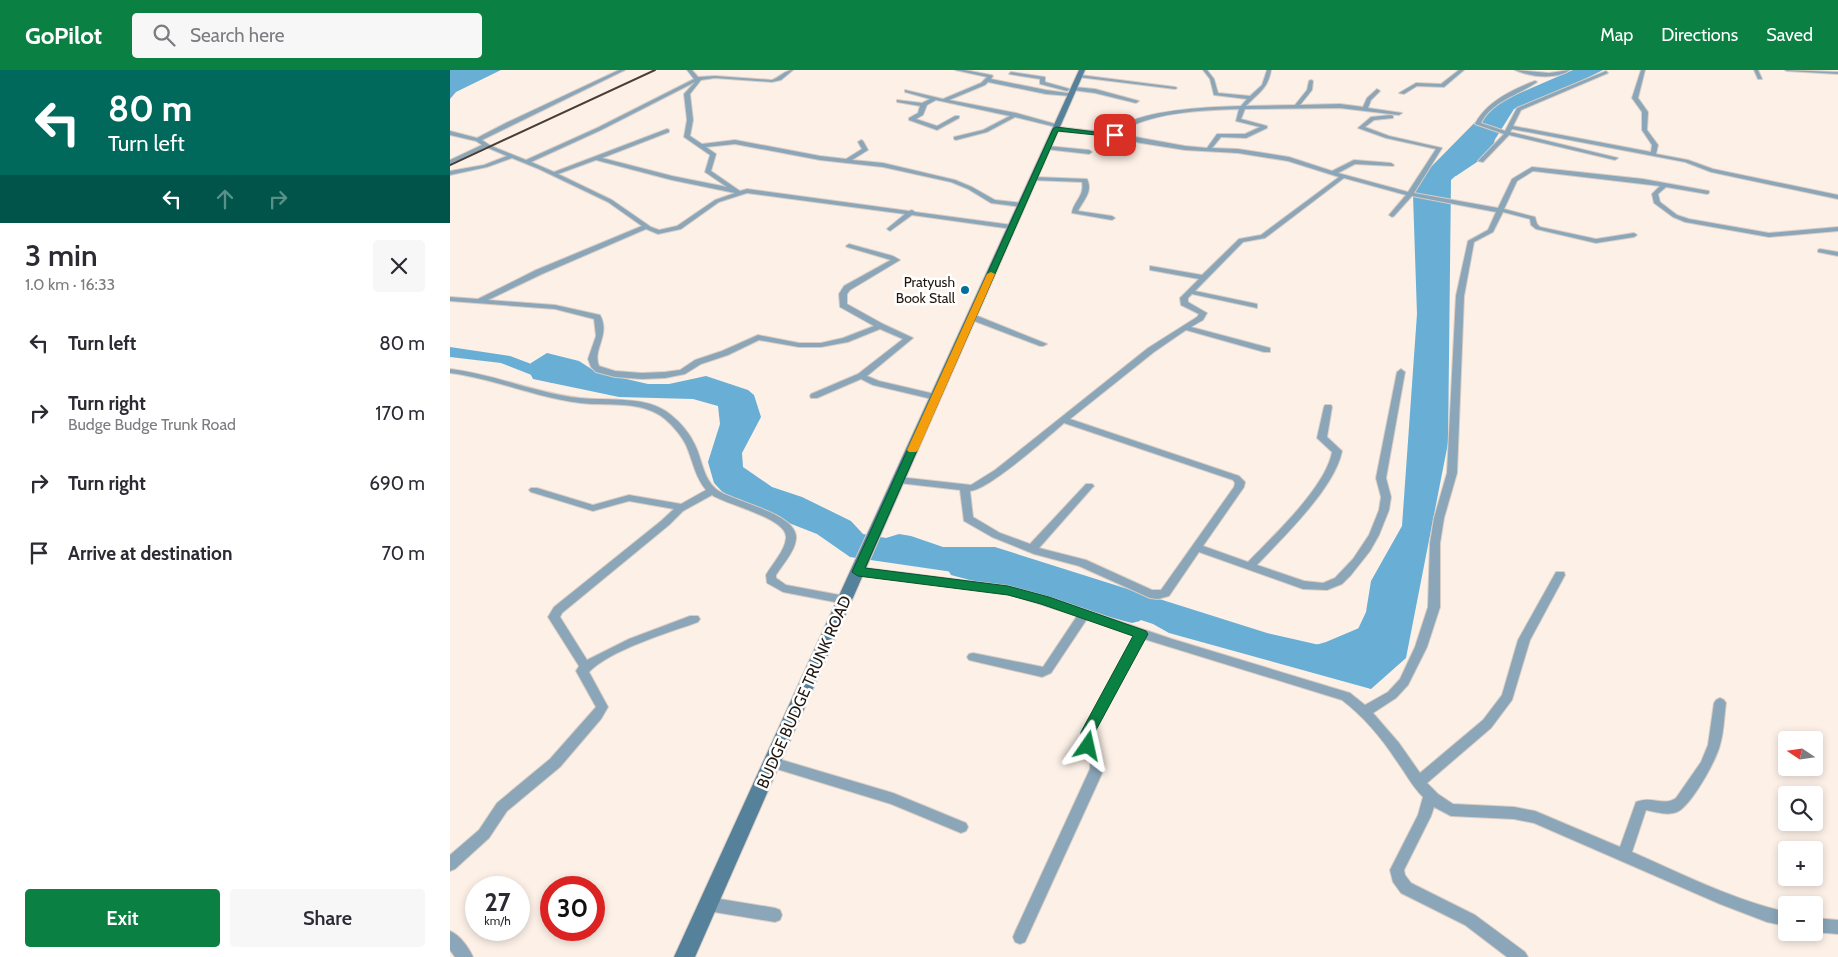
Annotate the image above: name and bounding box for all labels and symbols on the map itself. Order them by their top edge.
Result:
pin [1094,114,1136,156]
place label: Pratyush Book Stall [896,273,956,307]
marker: Pratyush Book Stall [959,284,971,296]
street label: BUDGE BUDGE TRUNK ROAD [753,593,855,791]
position arrow [1061,719,1113,771]
north arrow [1778,731,1822,776]
speed limit sign: 30 [540,876,605,941]

